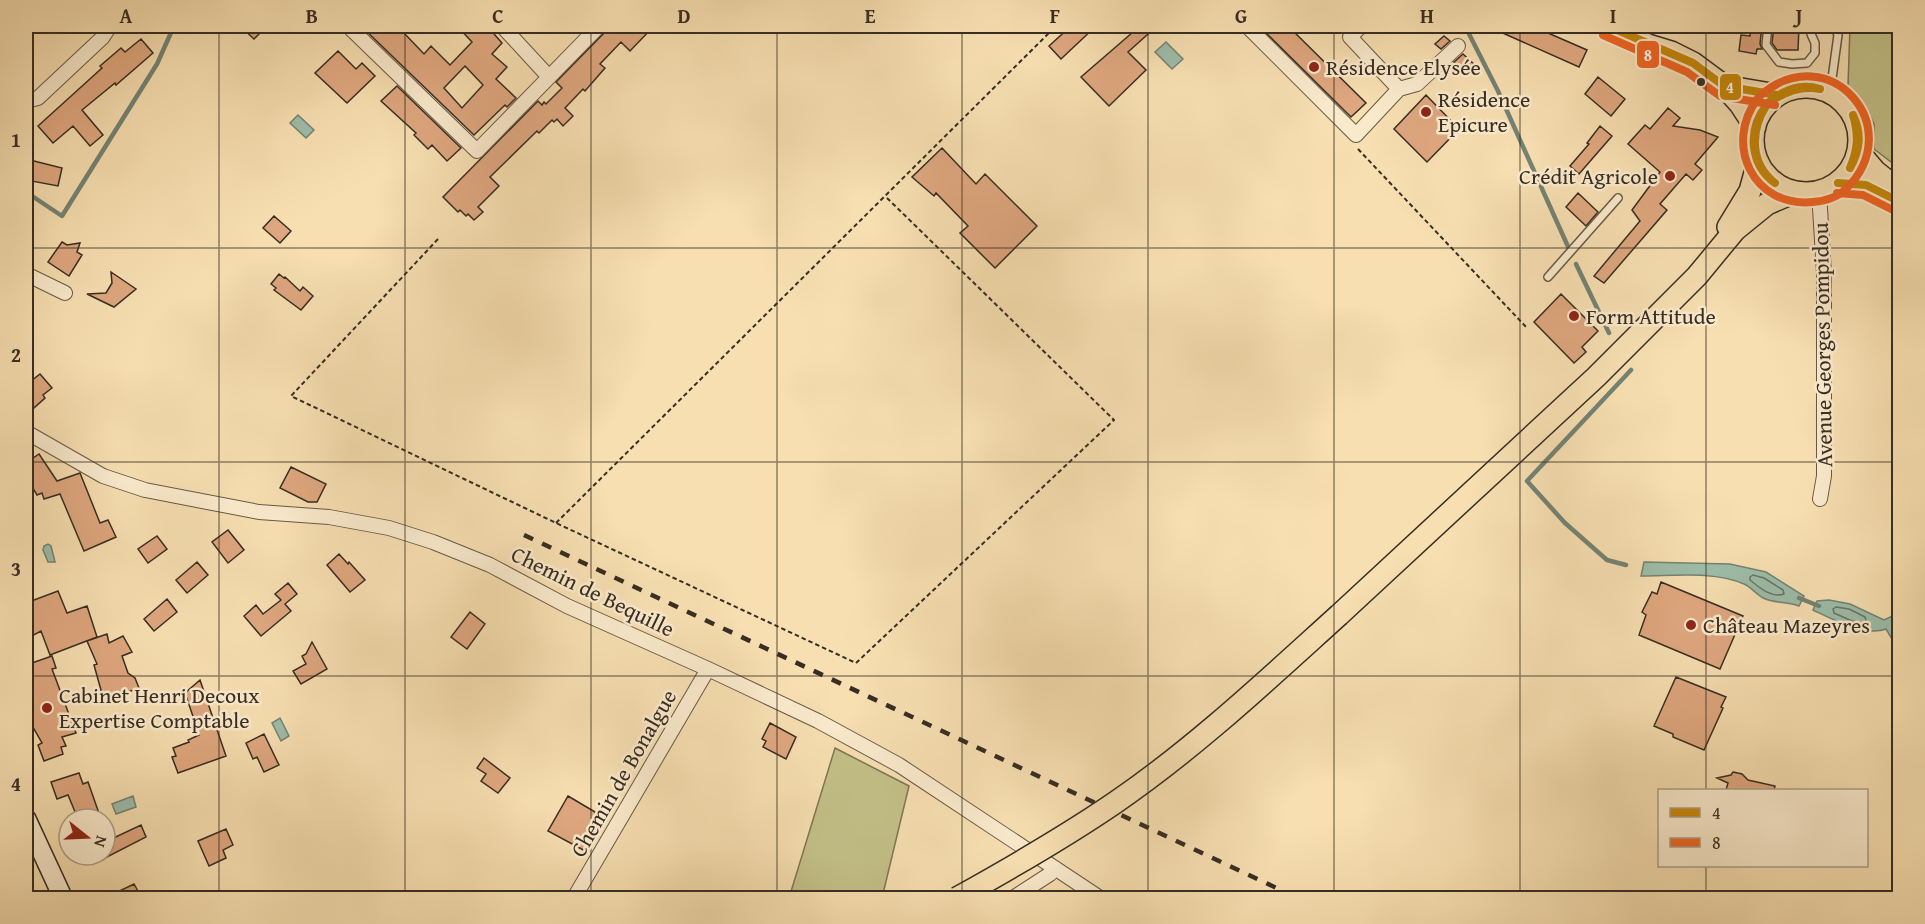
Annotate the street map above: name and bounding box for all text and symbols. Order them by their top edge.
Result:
text: A [120,1,133,30]
text: B [306,1,318,30]
text: C [492,1,504,30]
text: D [677,1,691,30]
text: E [865,1,876,30]
text: F [1050,1,1060,30]
text: G [1235,1,1247,30]
text: H [1420,1,1434,30]
text: I [1610,1,1616,30]
text: J [1793,1,1803,30]
line badge: 8 [1636,40,1660,69]
text: 8 [1644,43,1652,67]
place label: Résidence Elysée [1326,51,1481,83]
marker: Résidence Elysée [1307,60,1321,74]
line badge: 4 [1719,73,1742,101]
text: 4 [1726,75,1734,99]
unlabelled marker [1695,76,1707,88]
place label: Résidence Epicure [1438,83,1530,140]
marker: Résidence Epicure [1419,105,1433,119]
text: 1 [11,125,21,154]
place label: Crédit Agricole [1519,160,1658,192]
marker: Crédit Agricole [1663,169,1677,183]
street label: Avenue Georges Pompidou [1804,222,1840,468]
place label: Form Attitude [1586,300,1716,332]
marker: Form Attitude [1567,309,1581,323]
text: 2 [11,340,21,369]
street label: Chemin de Bequille [506,538,680,644]
text: 3 [11,554,21,583]
place label: Château Mazeyres [1703,609,1870,641]
marker: Château Mazeyres [1684,618,1698,632]
place label: Cabinet Henri Decoux Expertise Comptable [59,679,260,736]
street label: Chemin de Bonalgue [562,683,684,863]
marker: Cabinet Henri Decoux Expertise Comptable [40,701,54,715]
text: 4 [11,769,21,798]
legend [1658,789,1868,867]
text: 4 [1712,799,1721,826]
north arrow [57,807,117,867]
text: 8 [1712,829,1721,856]
text: N [88,833,114,851]

